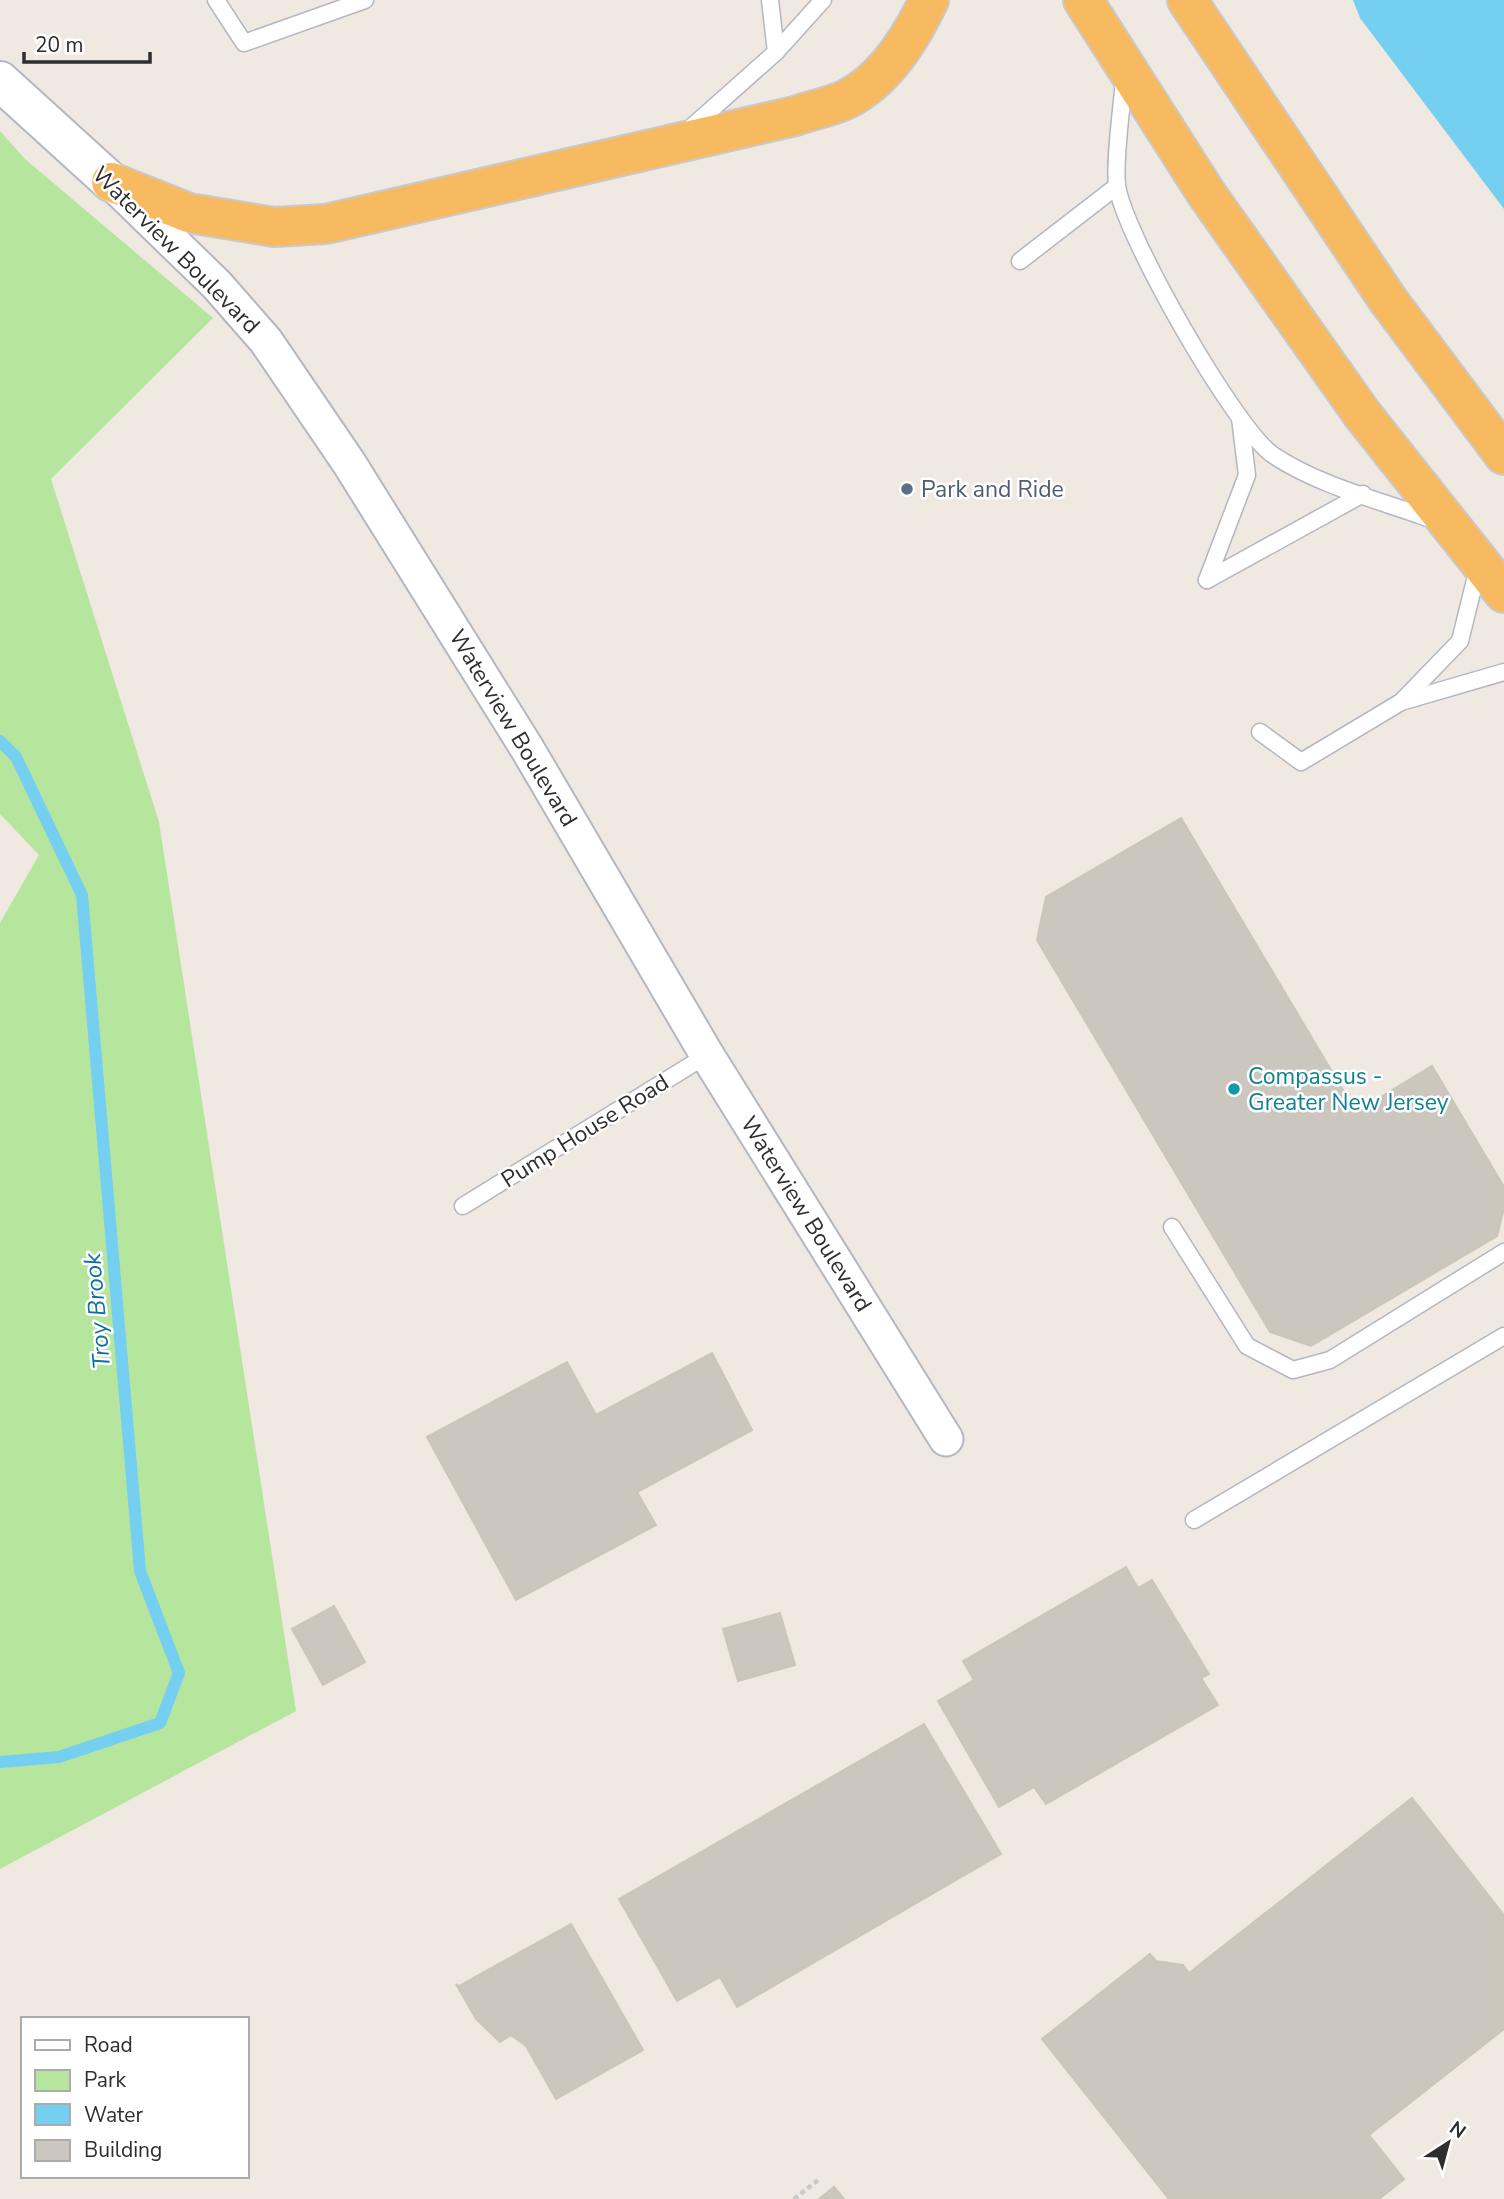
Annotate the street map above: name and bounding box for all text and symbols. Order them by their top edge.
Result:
scale bar [24,21,150,65]
text: 20 m [35,31,84,59]
street label: Waterview Boulevard [85,159,267,341]
place label: Park and Ride [921,474,1064,505]
marker: Park and Ride [899,481,915,497]
street label: Waterview Boulevard [442,624,584,832]
place label: Compassus - Greater New Jersey [1248,1061,1449,1118]
street label: Pump House Road [495,1067,675,1195]
marker: Compassus - Greater New Jersey [1226,1081,1242,1097]
street label: Waterview Boulevard [733,1110,879,1318]
water label: Troy Brook [76,1251,118,1370]
legend [21,2017,248,2178]
text: Road [84,2031,133,2059]
text: Park [84,2066,126,2094]
text: Water [84,2101,143,2129]
north arrow [1413,2108,1483,2178]
text: N [1444,2115,1471,2145]
text: Building [84,2136,162,2164]

